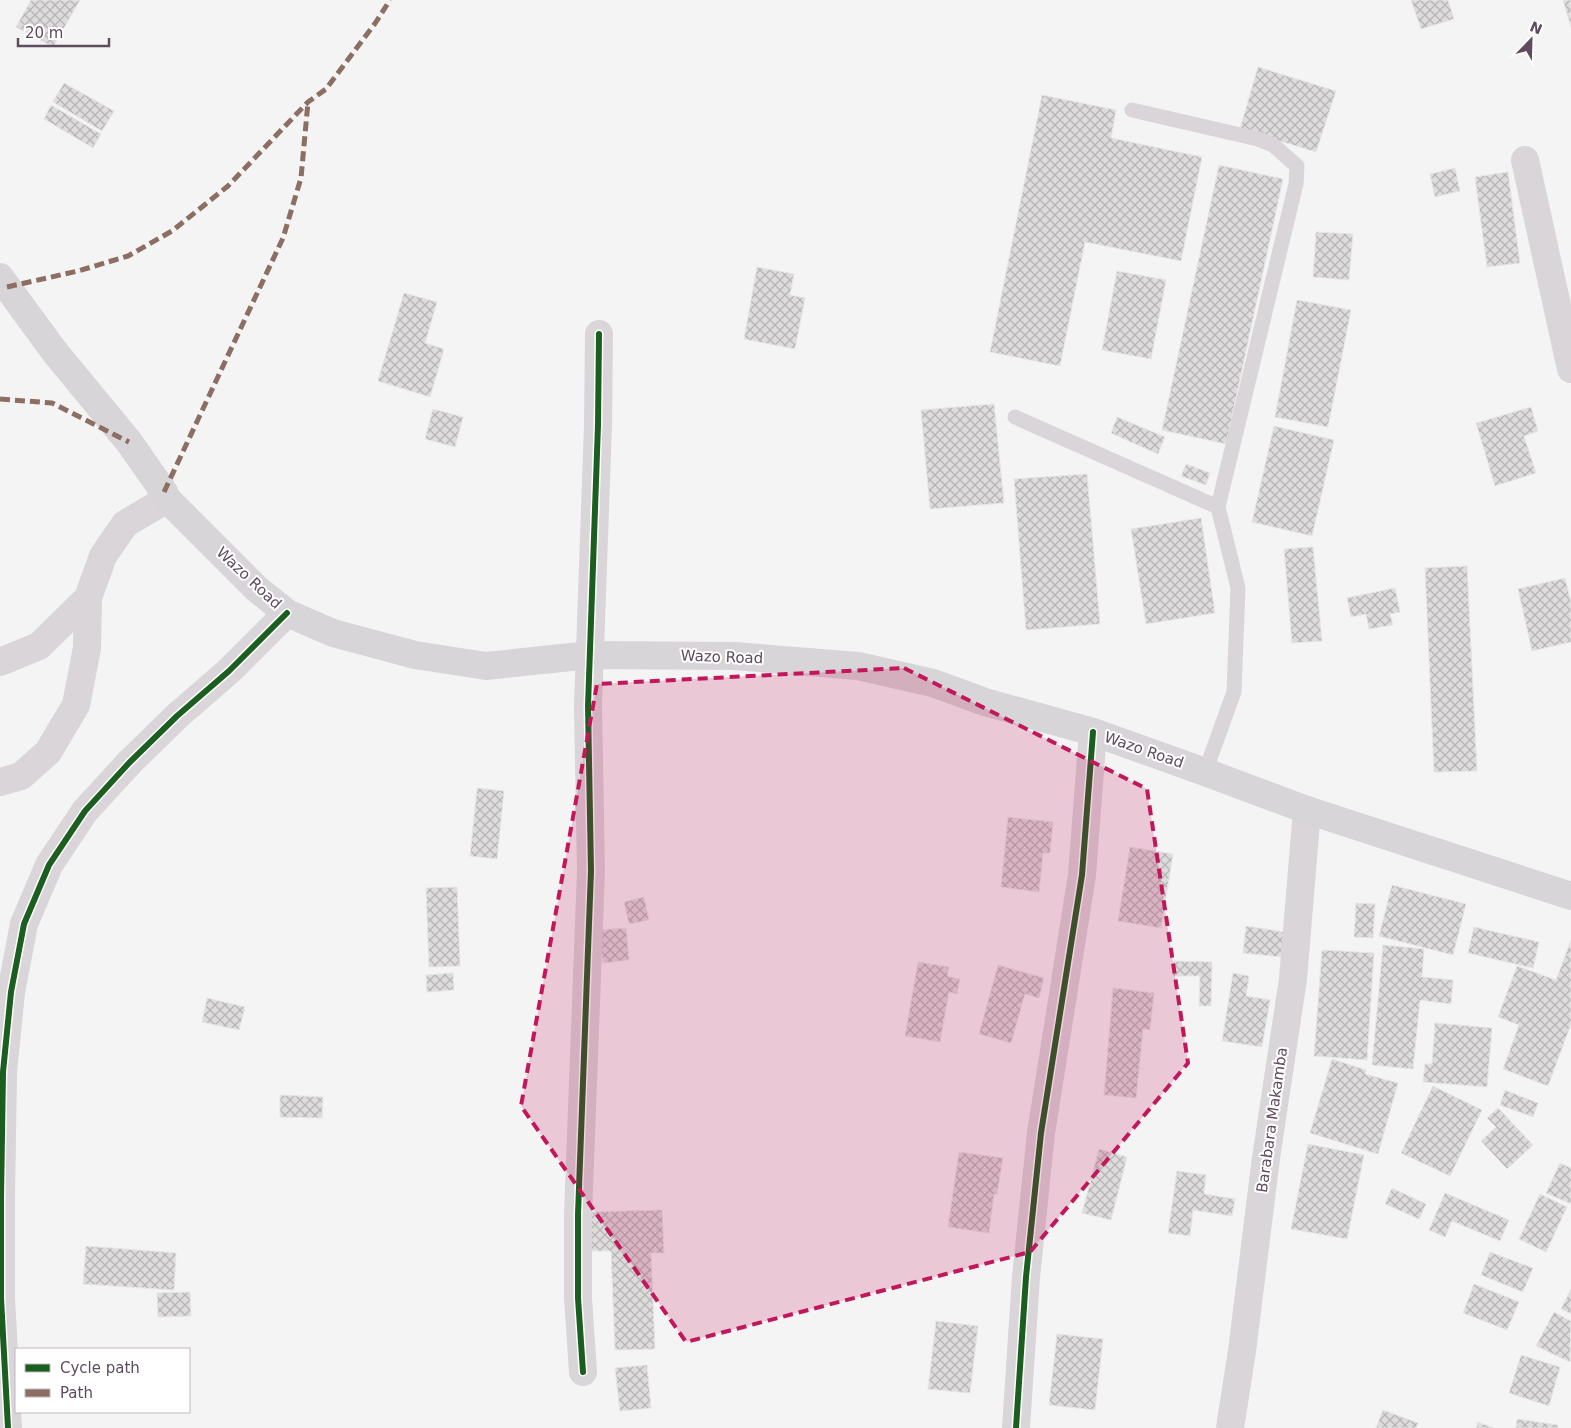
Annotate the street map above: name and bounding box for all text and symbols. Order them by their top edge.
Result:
scale bar [18,15,109,47]
north arrow [1506,15,1556,65]
text: N [1528,18,1545,38]
text: 20 m [25,24,63,42]
street label: Wazo Road [213,543,285,613]
street label: Wazo Road [680,647,764,667]
street label: Wazo Road [1102,728,1186,772]
street label: Barabara Makamba [1253,1046,1291,1194]
legend [15,1348,190,1413]
text: Cycle path [60,1359,140,1377]
text: Path [60,1384,93,1402]

